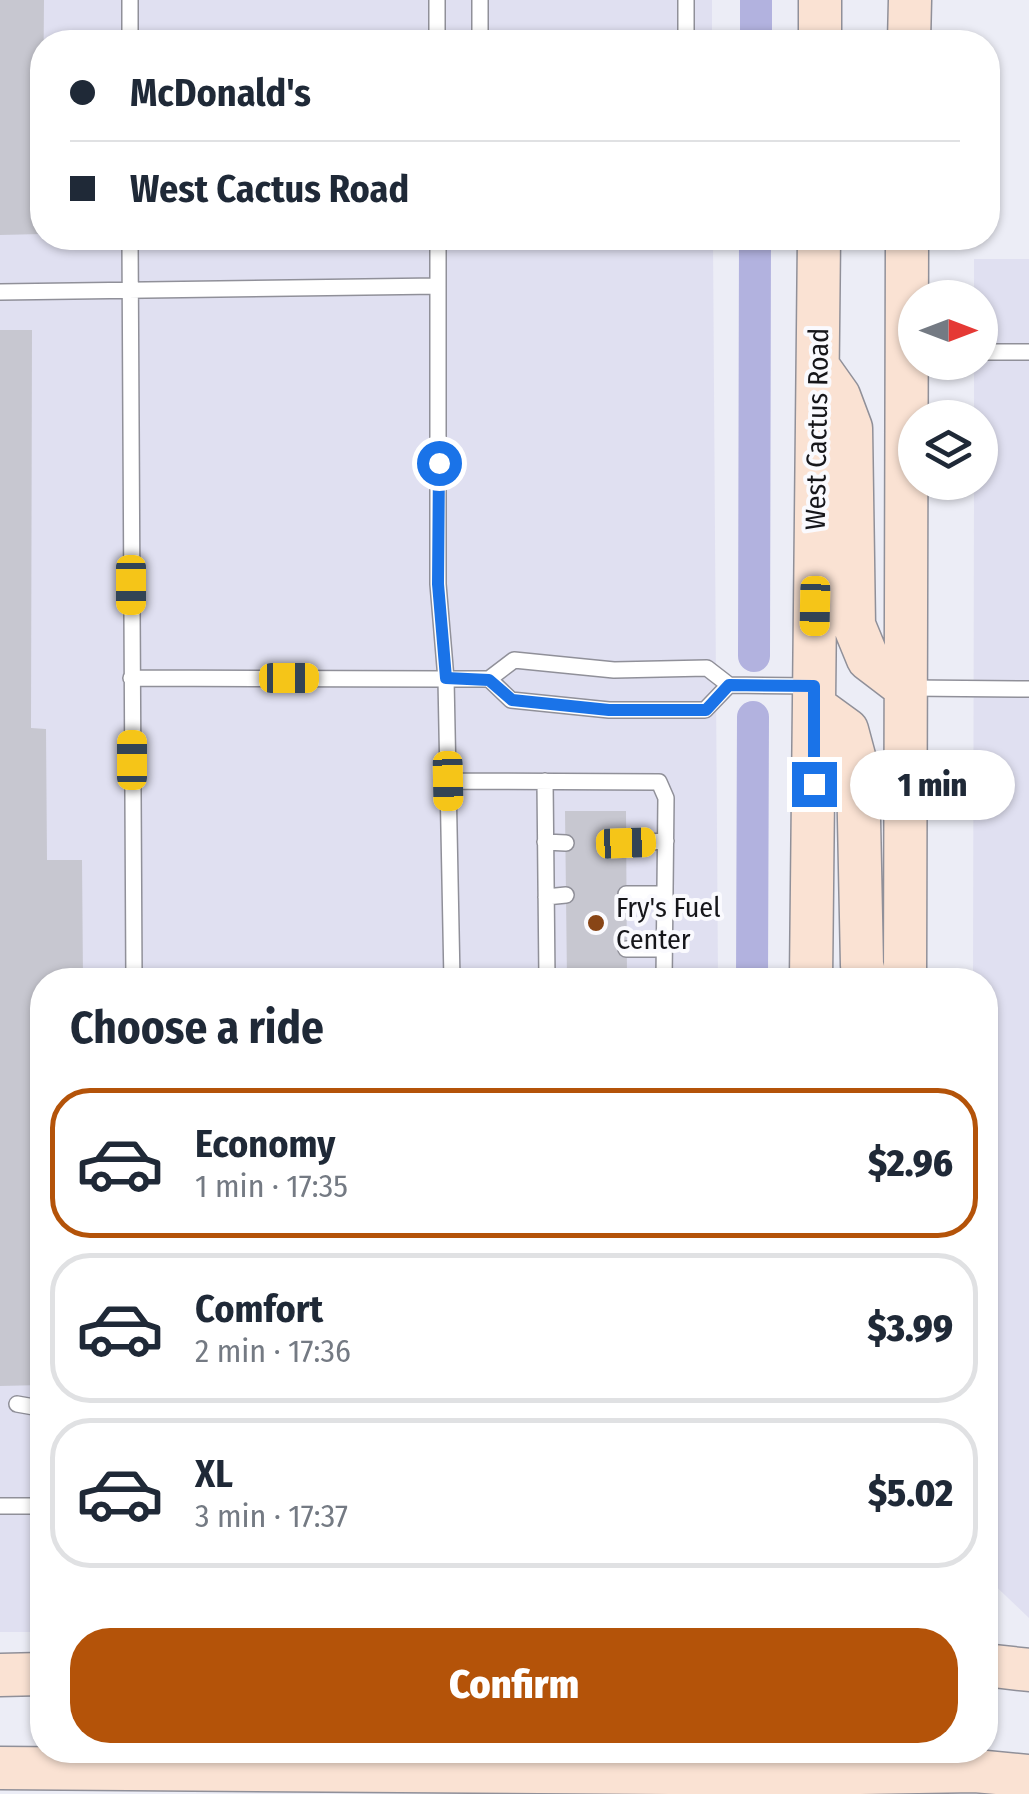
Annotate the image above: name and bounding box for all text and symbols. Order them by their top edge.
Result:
text: McDonald's [130,70,311,116]
text: West Cactus Road [130,166,409,212]
north arrow [898,280,998,380]
map controls [898,280,998,500]
street label: West Cactus Road [799,328,835,530]
button: layers [898,400,998,500]
route start [417,441,462,486]
car [116,555,146,615]
car [799,576,831,636]
car [259,663,319,693]
car [117,730,147,790]
callout: 1 min [849,749,1014,819]
car [432,751,464,811]
route end [792,762,837,807]
text: 1 min [898,766,967,804]
car [595,827,657,859]
place label: Fry's Fuel Center [616,891,721,956]
marker: Fry's Fuel Center [585,912,607,934]
text: Choose a ride [70,1001,324,1055]
icon: car [75,1118,165,1208]
text: Economy [195,1121,335,1167]
text: $2.96 [868,1140,953,1186]
text: 1 min · 17:35 [195,1167,348,1205]
icon: car [75,1283,165,1373]
text: Comfort [195,1286,323,1332]
text: $3.99 [867,1305,953,1351]
text: 2 min · 17:36 [195,1332,351,1370]
icon: car [75,1448,165,1538]
text: XL [195,1451,233,1497]
text: $5.02 [868,1470,953,1516]
text: 3 min · 17:37 [195,1497,348,1535]
button: Confirm [70,1628,958,1743]

